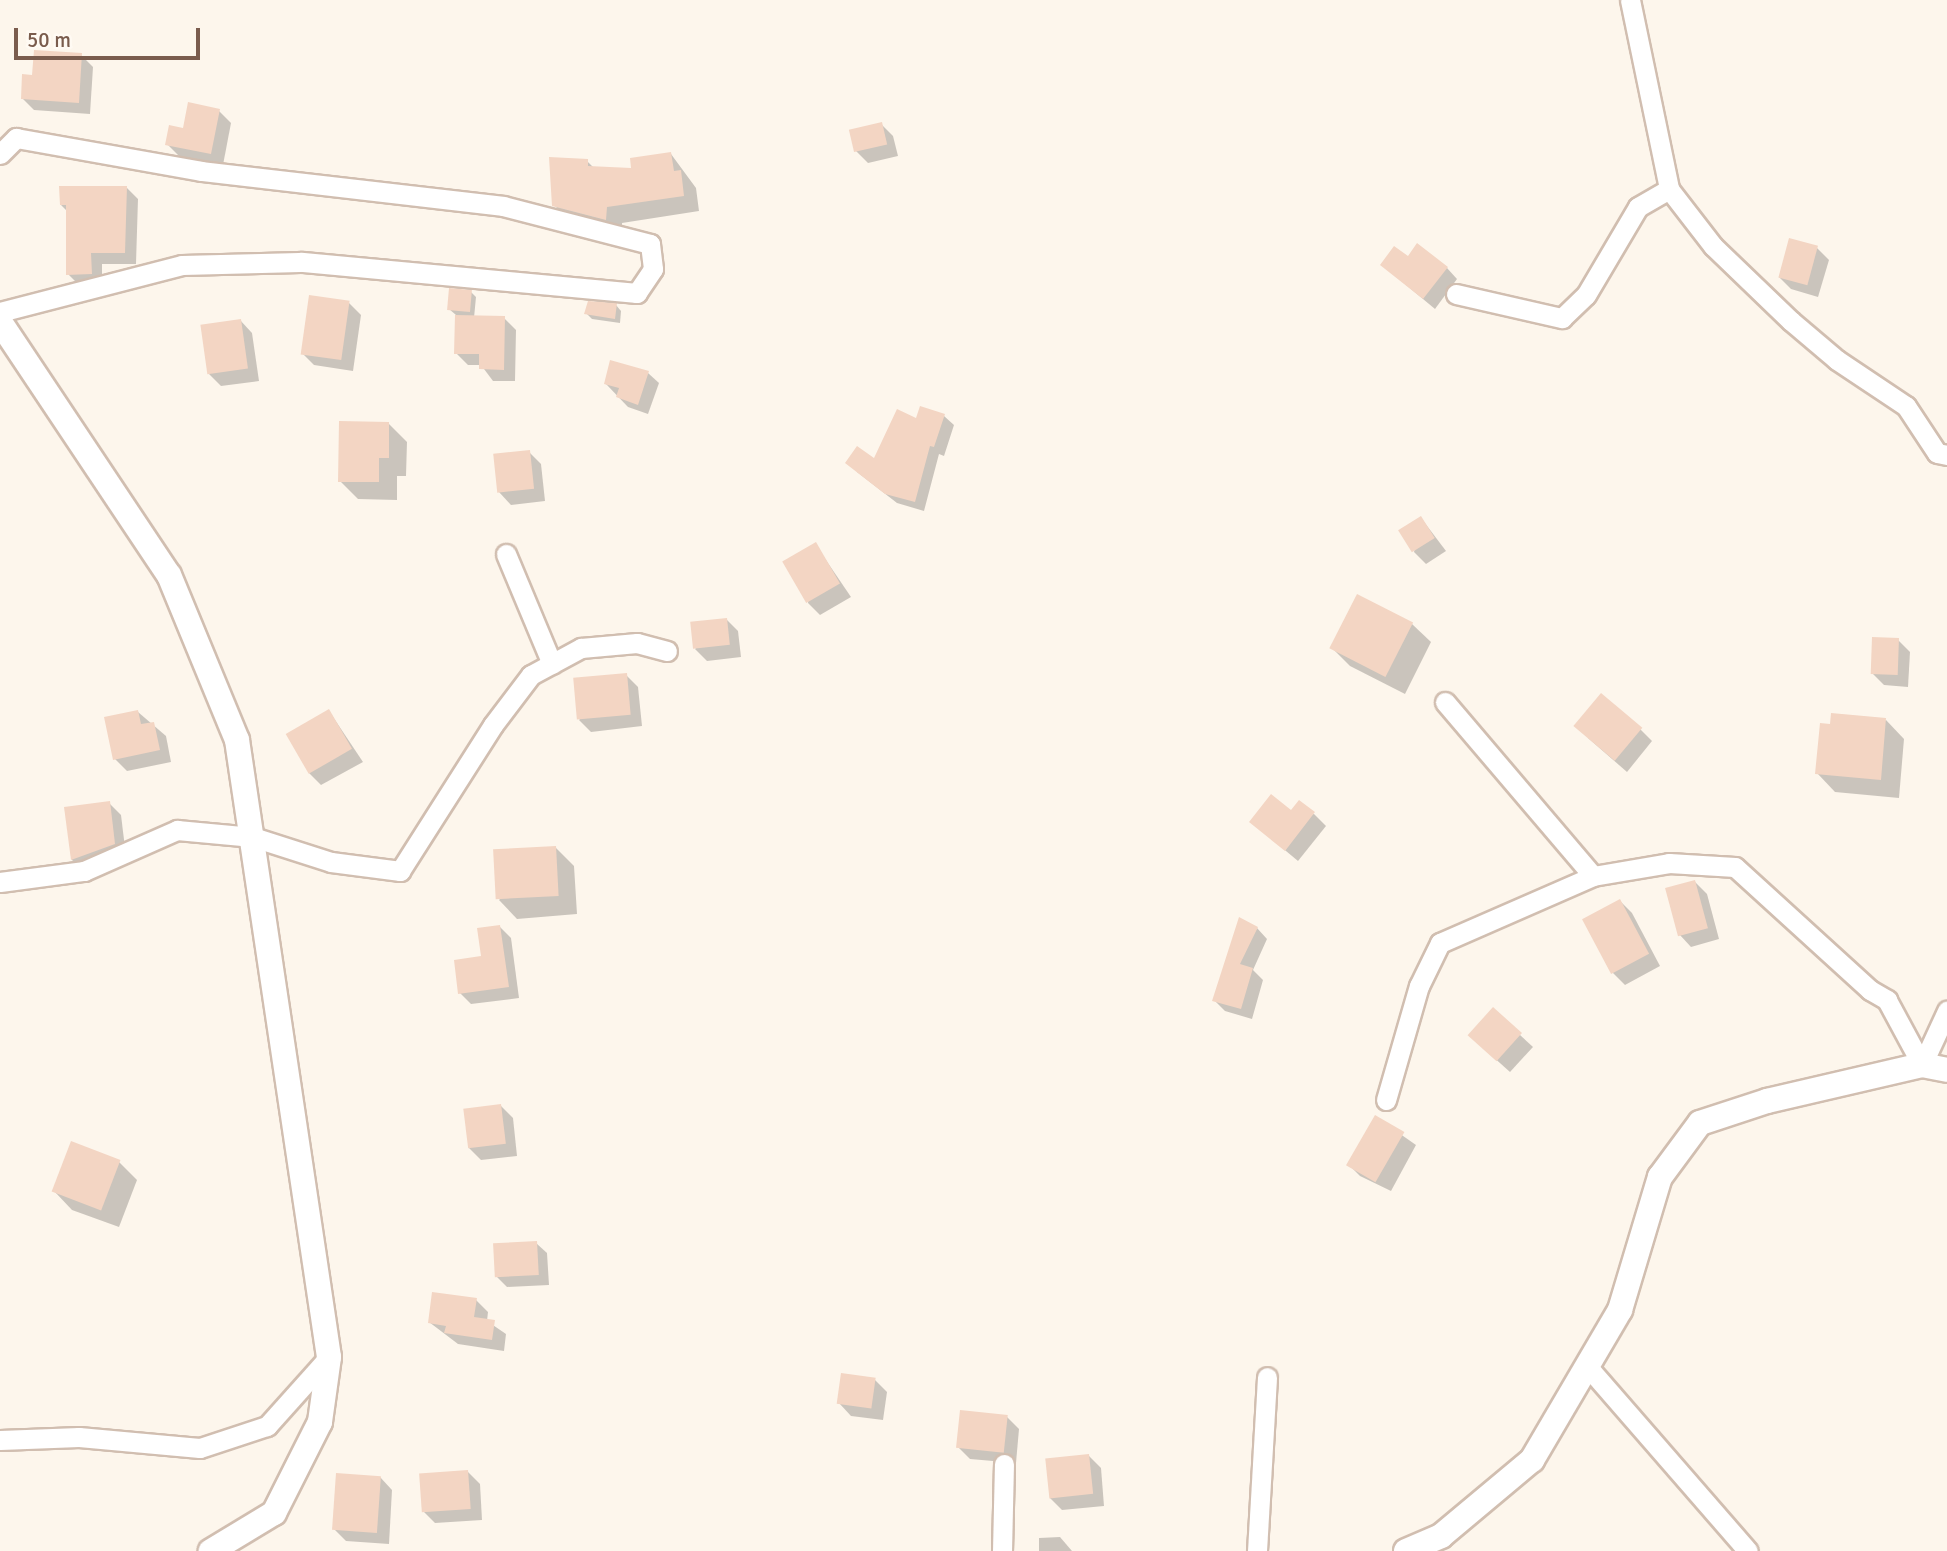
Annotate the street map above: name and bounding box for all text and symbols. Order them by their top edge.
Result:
scale bar [18,14,203,58]
text: 50 m [27,27,71,53]

